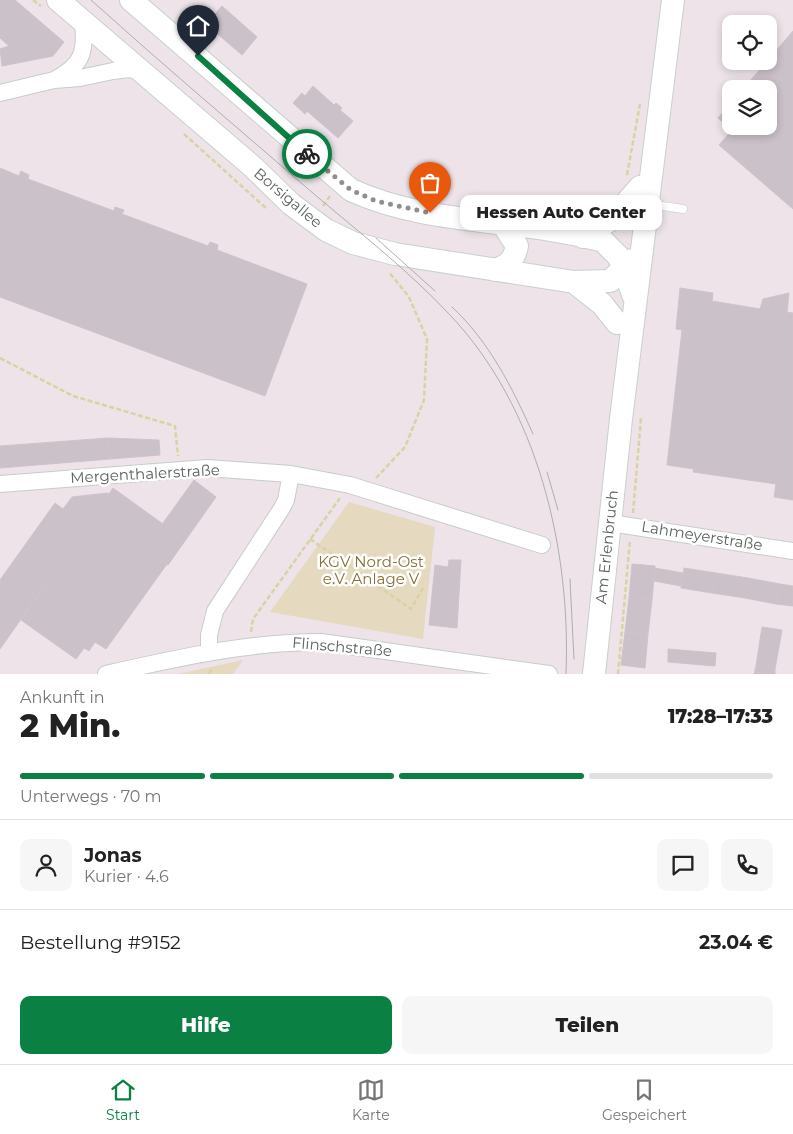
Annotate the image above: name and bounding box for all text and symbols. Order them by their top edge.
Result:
pin [177,5,219,56]
icon: home [184,12,212,40]
map controls [722,15,777,135]
button: locate [722,15,777,70]
button: layers [722,80,777,135]
courier [282,129,332,179]
icon: bike [293,140,321,168]
pin [409,162,451,213]
street label: Borsigallee [250,164,326,232]
icon: bag [416,169,444,197]
callout: Hessen Auto Center [460,196,662,230]
text: Hessen Auto Center [476,203,646,222]
street label: Mergenthalerstraße [70,460,220,487]
street label: Am Erlenbruch [591,489,622,605]
street label: Lahmeyerstraße [640,517,764,554]
park label: KGV Nord-Ost e.V. Anlage V [318,552,424,588]
street label: Flinschstraße [291,633,393,660]
text: Ankunft in [20,688,105,707]
text: 17:28–17:33 [668,705,773,728]
text: 2 Min. [20,706,120,745]
text: Unterwegs · 70 m [20,787,162,806]
button: person [20,839,72,891]
button: chat [657,839,709,891]
button: phone [721,839,773,891]
text: Jonas [84,844,142,867]
text: Kurier · 4.6 [84,867,169,886]
text: Bestellung #9152 [20,931,181,954]
text: 23.04 € [699,931,773,954]
button: Hilfe [20,996,392,1054]
button: Teilen [402,996,773,1054]
tab: Start [106,1076,140,1124]
tab: Karte [352,1076,390,1124]
tab: Gespeichert [602,1076,687,1124]

